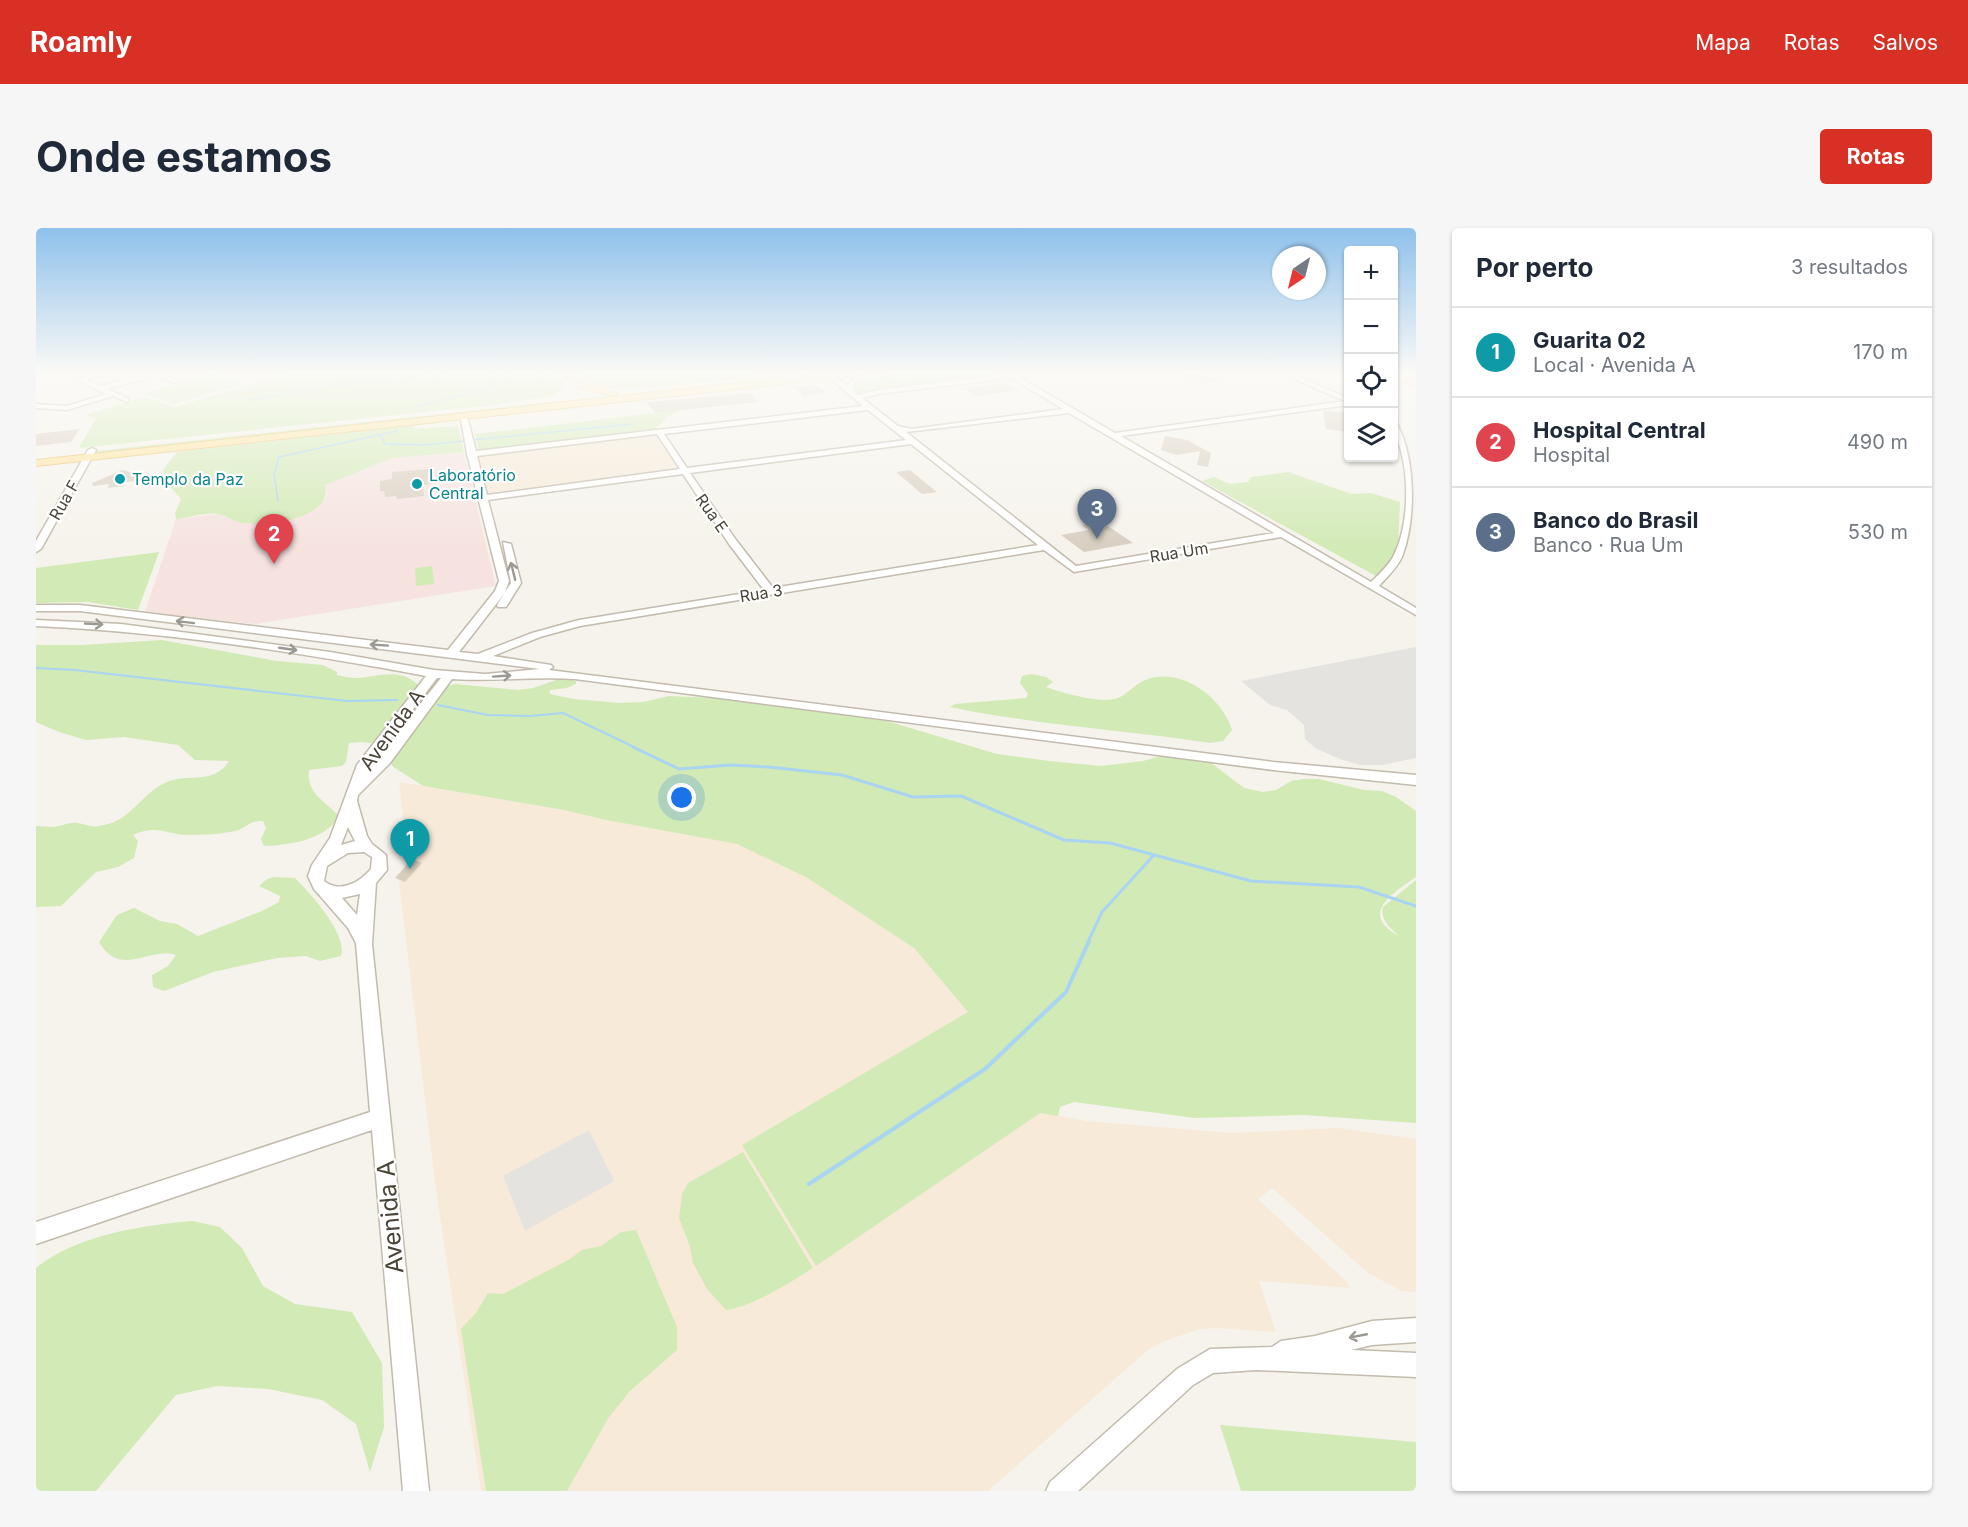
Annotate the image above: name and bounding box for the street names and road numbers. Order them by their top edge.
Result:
street label: Rua F [45,477,83,523]
street label: Rua E [692,490,732,536]
street label: Rua Um [1148,537,1210,567]
street label: Rua 3 [738,580,784,606]
street label: Avenida A [355,685,430,775]
street label: Avenida A [371,1159,409,1275]

